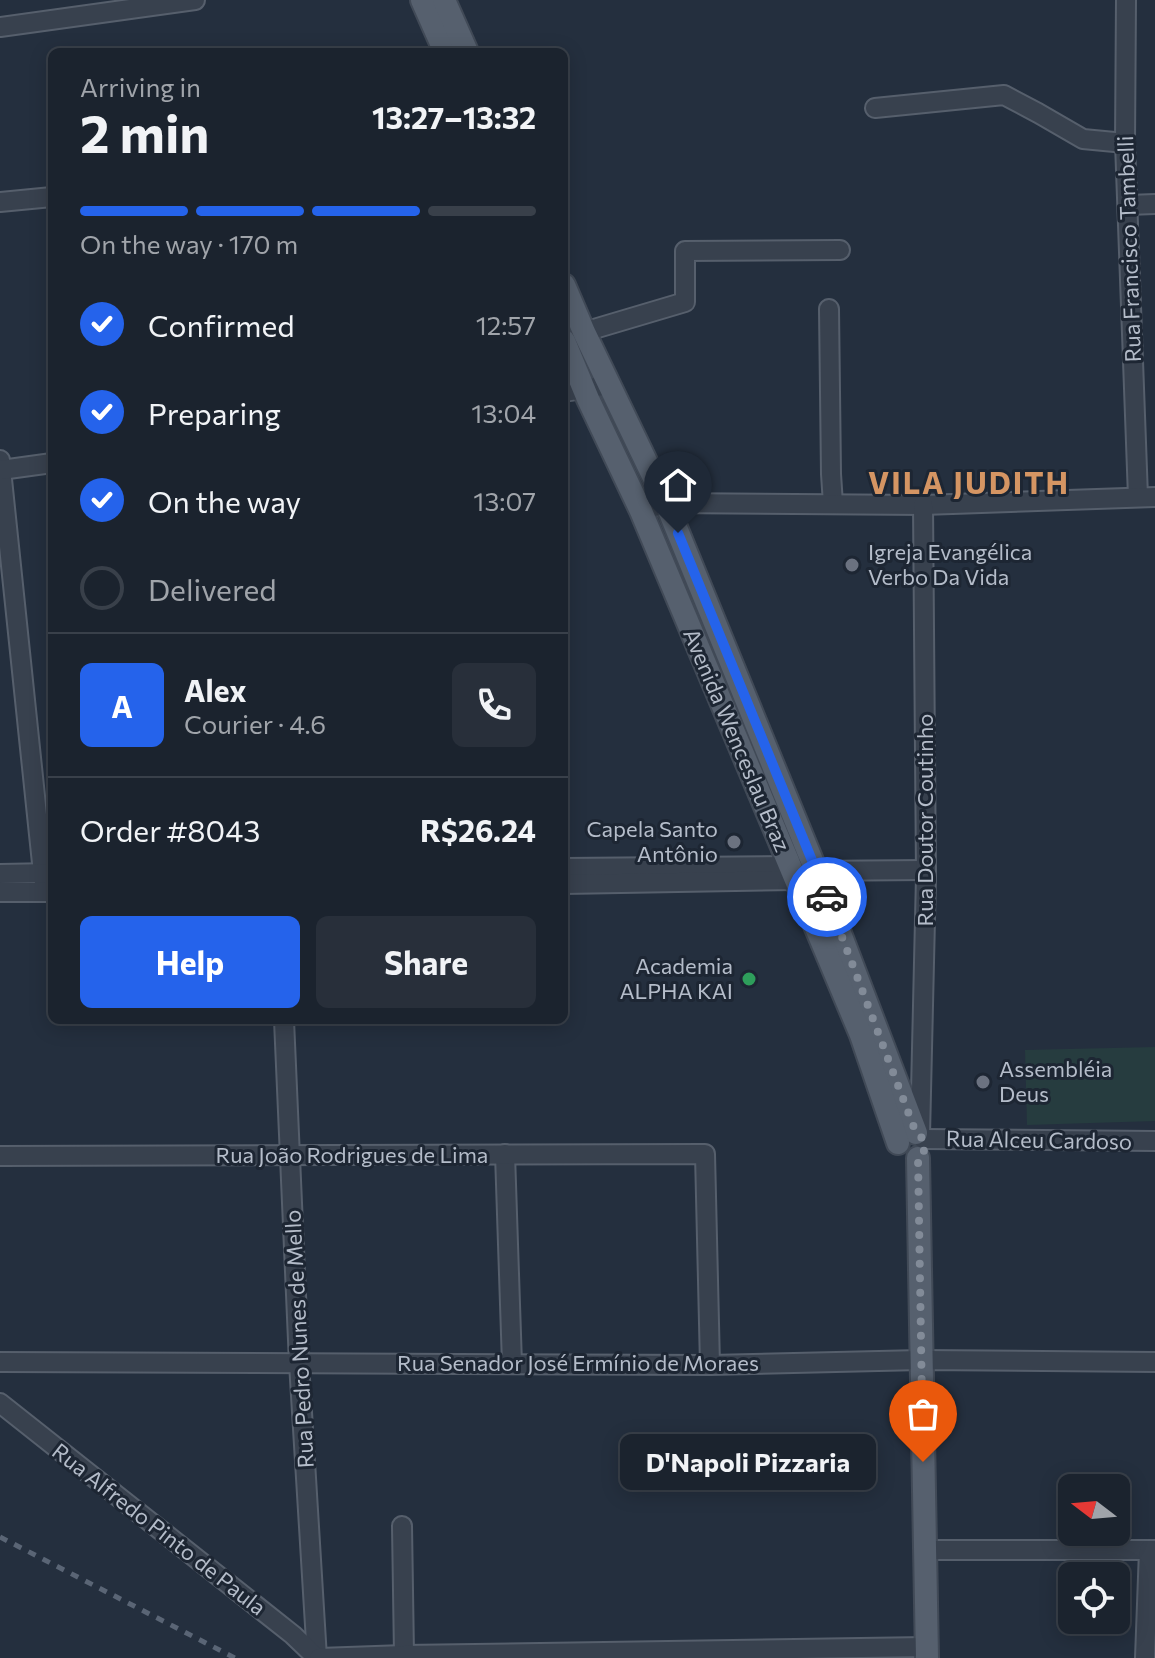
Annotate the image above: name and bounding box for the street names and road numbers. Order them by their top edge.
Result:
street label: Rua Francisco Tambelli [1111,135,1146,363]
street label: Avenida Wenceslau Braz [678,624,797,856]
street label: Rua Doutor Coutinho [911,714,938,926]
street label: Rua Alceu Cardoso [946,1124,1132,1155]
street label: Rua João Rodrigues de Lima [216,1141,488,1168]
street label: Rua Pedro Nunes de Mello [278,1209,319,1469]
street label: Rua Senador José Ermínio de Moraes [397,1349,759,1376]
street label: Rua Alfredo Pinto de Paula [47,1437,272,1620]

